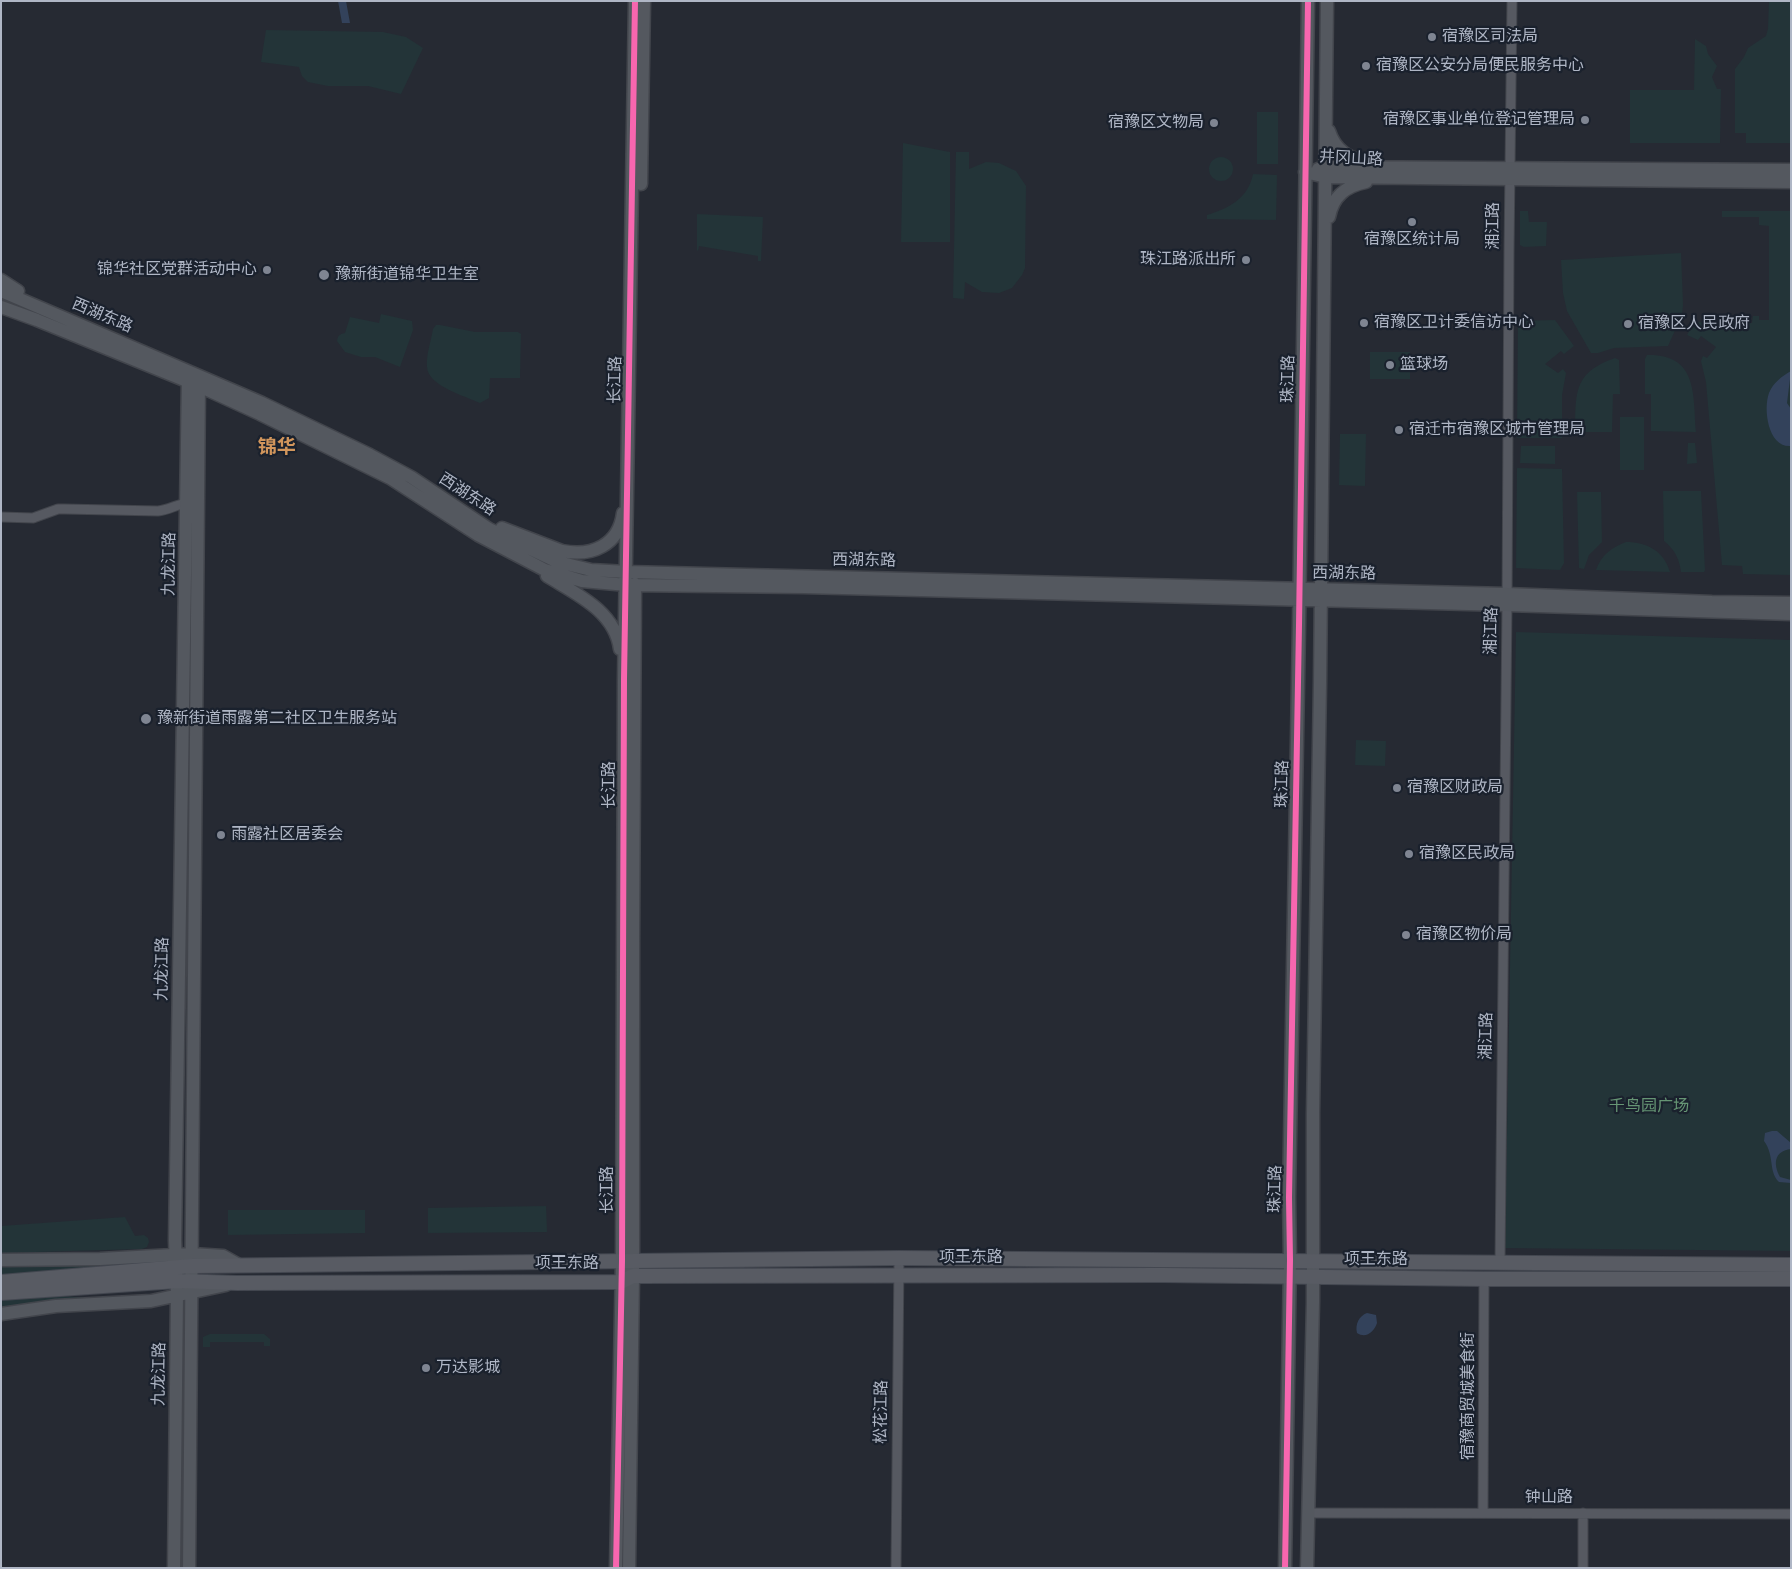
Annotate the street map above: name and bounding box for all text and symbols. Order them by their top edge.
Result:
place label: 宿豫区司法局 [1442,27,1538,47]
marker: 宿豫区司法局 [1426,31,1438,43]
place label: 宿豫区公安分局便民服务中心 [1376,56,1584,76]
marker: 宿豫区公安分局便民服务中心 [1360,60,1372,72]
place label: 宿豫区事业单位登记管理局 [1383,110,1575,130]
place label: 宿豫区文物局 [1108,113,1204,133]
marker: 宿豫区事业单位登记管理局 [1579,114,1591,126]
marker: 宿豫区文物局 [1208,117,1220,129]
street label: 井冈山路 [1319,148,1383,170]
street label: 湘江路 [1484,202,1504,250]
marker: 宿豫区统计局 [1406,216,1418,228]
place label: 宿豫区统计局 [1364,230,1460,250]
place label: 珠江路派出所 [1140,250,1236,270]
marker: 珠江路派出所 [1240,254,1252,266]
place label: 锦华社区党群活动中心 [97,260,257,280]
marker: 锦华社区党群活动中心 [261,264,273,276]
place label: 豫新街道锦华卫生室 [335,265,479,285]
marker: 豫新街道锦华卫生室 [317,268,331,282]
street label: 西湖东路 [69,295,135,337]
place label: 宿豫区卫计委信访中心 [1374,313,1534,333]
place label: 宿豫区人民政府 [1638,314,1750,334]
marker: 宿豫区卫计委信访中心 [1358,317,1370,329]
marker: 宿豫区人民政府 [1622,318,1634,330]
street label: 珠江路 [1279,355,1299,403]
place label: 篮球场 [1400,355,1448,375]
street label: 长江路 [606,356,626,404]
marker: 篮球场 [1384,359,1396,371]
place label: 宿迁市宿豫区城市管理局 [1409,420,1585,440]
marker: 宿迁市宿豫区城市管理局 [1393,424,1405,436]
district label: 锦华 [258,437,296,459]
street label: 西湖东路 [435,470,499,520]
street label: 九龙江路 [160,532,180,596]
street label: 西湖东路 [832,551,896,571]
street label: 西湖东路 [1312,564,1376,584]
street label: 湘江路 [1482,607,1502,655]
place label: 豫新街道雨露第二社区卫生服务站 [157,709,397,729]
marker: 豫新街道雨露第二社区卫生服务站 [139,712,153,726]
street label: 珠江路 [1273,760,1293,808]
street label: 长江路 [600,761,620,809]
place label: 宿豫区财政局 [1407,778,1503,798]
marker: 宿豫区财政局 [1391,782,1403,794]
place label: 雨露社区居委会 [231,825,343,845]
marker: 雨露社区居委会 [215,829,227,841]
place label: 宿豫区民政局 [1419,844,1515,864]
marker: 宿豫区民政局 [1403,848,1415,860]
place label: 宿豫区物价局 [1416,925,1512,945]
marker: 宿豫区物价局 [1400,929,1412,941]
street label: 九龙江路 [153,937,173,1001]
street label: 湘江路 [1477,1012,1497,1060]
park label: 千鸟园广场 [1609,1097,1689,1117]
street label: 珠江路 [1266,1165,1286,1213]
street label: 长江路 [598,1166,618,1214]
street label: 项王东路 [939,1248,1003,1268]
street label: 项王东路 [1344,1250,1408,1270]
street label: 项王东路 [535,1254,599,1274]
street label: 宿豫商贸城美食街 [1459,1332,1479,1460]
street label: 九龙江路 [150,1342,170,1406]
place label: 万达影城 [436,1358,500,1378]
marker: 万达影城 [420,1362,432,1374]
street label: 松花江路 [872,1380,892,1444]
street label: 钟山路 [1525,1488,1573,1508]

